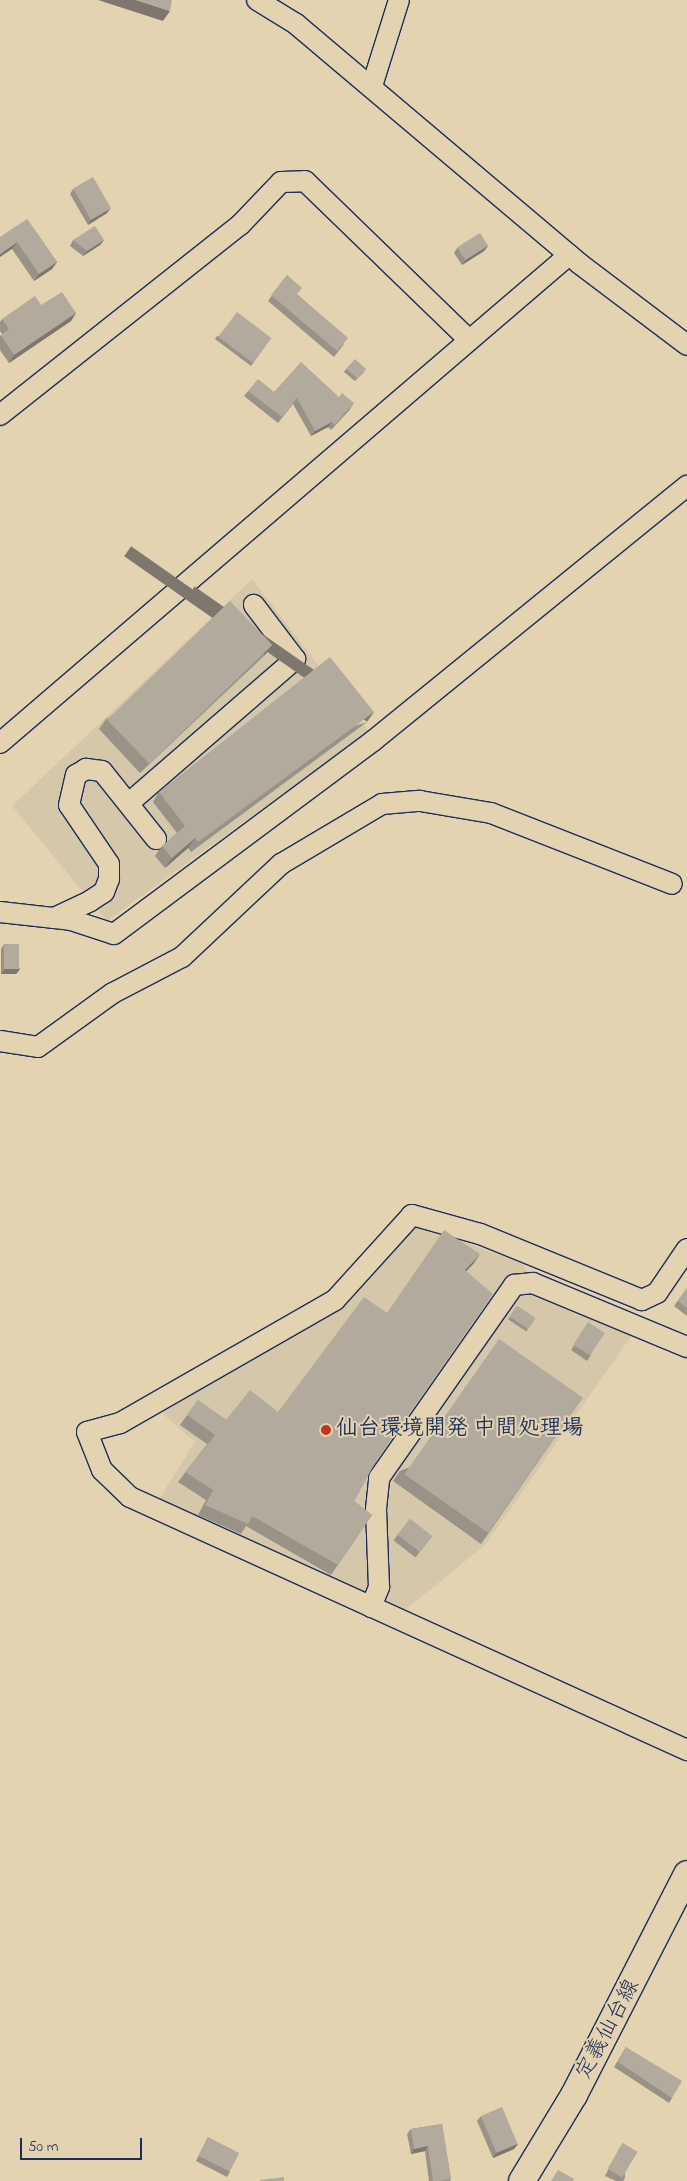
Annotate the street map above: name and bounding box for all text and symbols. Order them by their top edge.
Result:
place label: 仙台環境開発 中間処理場 [336,1417,583,1443]
marker: 仙台環境開発 中間処理場 [320,1424,332,1436]
street label: 定義仙台線 [572,1975,646,2085]
scale bar [22,2128,145,2160]
text: 50 m [28,2136,58,2158]

